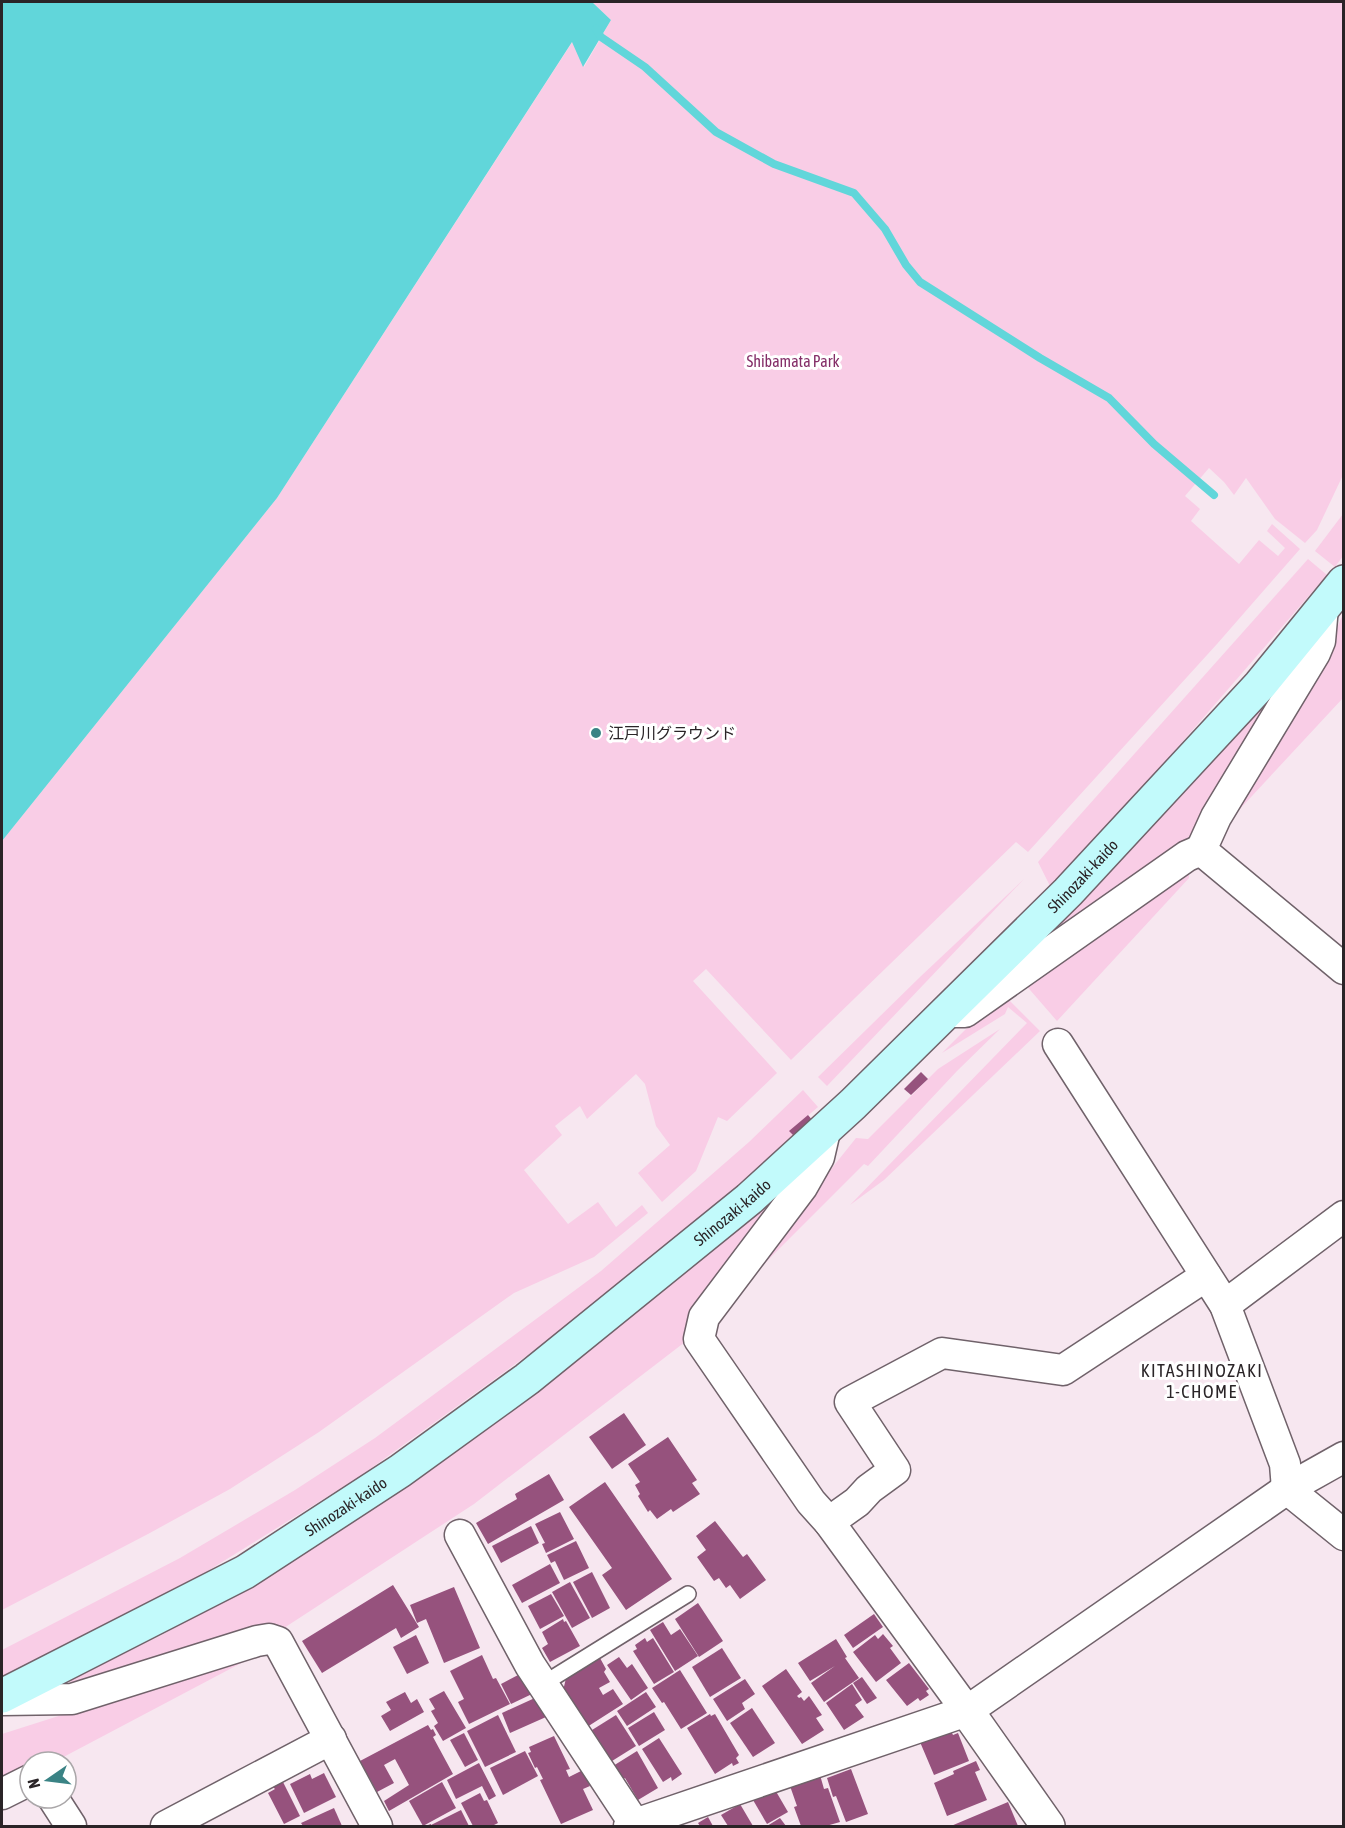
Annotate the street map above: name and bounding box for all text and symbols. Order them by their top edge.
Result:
park label: Shibamata Park [746,352,840,370]
place label: 江戸川グラウンド [608,724,736,742]
marker: 江戸川グラウンド [589,726,603,740]
street label: Shinozaki-kaido [1044,835,1121,916]
street label: Shinozaki-kaido [690,1175,774,1249]
district label: KITASHINOZAKI 1-CHOME [1141,1360,1263,1402]
street label: Shinozaki-kaido [301,1473,390,1540]
north arrow [18,1750,78,1810]
text: N [24,1777,43,1790]

